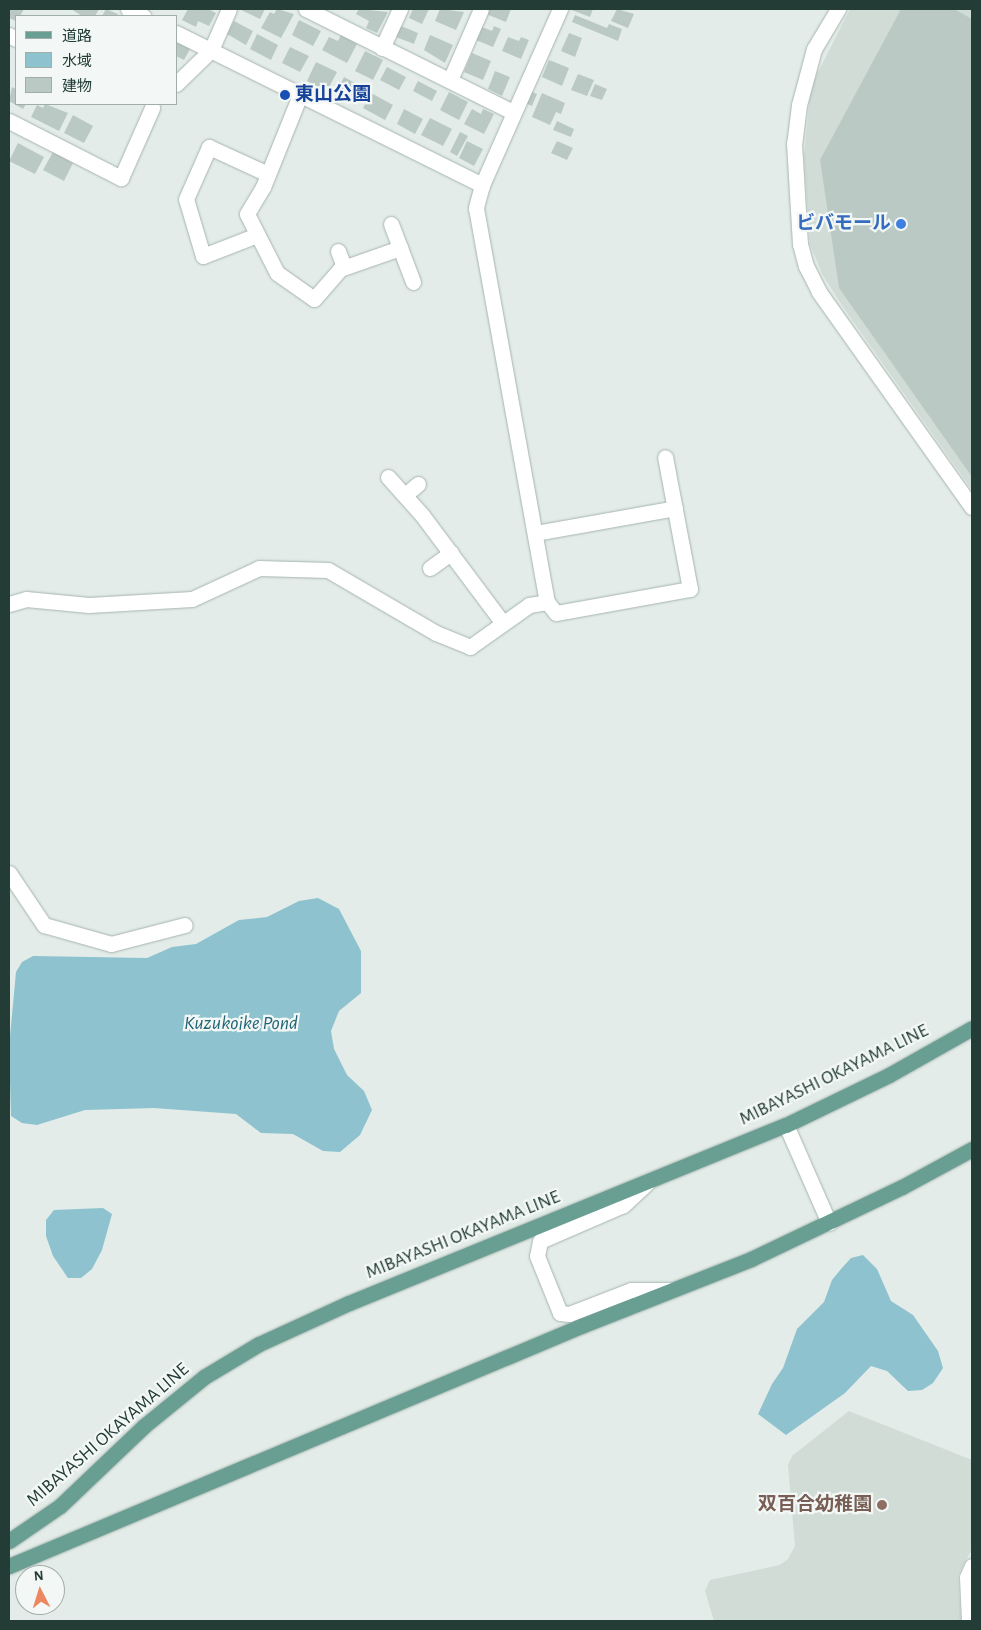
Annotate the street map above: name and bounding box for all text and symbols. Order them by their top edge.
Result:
legend [15,15,178,105]
text: 道路 [62,29,92,44]
text: 水域 [62,54,92,69]
text: 建物 [62,79,92,94]
place label: 東山公園 [295,84,371,106]
marker: 東山公園 [279,89,291,101]
place label: ビバモール [796,213,891,235]
marker: ビバモール [895,218,907,230]
water label: Kuzukoike Pond [184,1011,298,1035]
street label: MIBAYASHI OKAYAMA LINE [736,1019,932,1131]
street label: MIBAYASHI OKAYAMA LINE [363,1186,563,1284]
street label: MIBAYASHI OKAYAMA LINE [22,1358,194,1512]
place label: 双百合幼稚園 [758,1494,872,1516]
marker: 双百合幼稚園 [876,1499,888,1511]
north arrow [15,1565,65,1615]
text: N [33,1569,44,1583]

